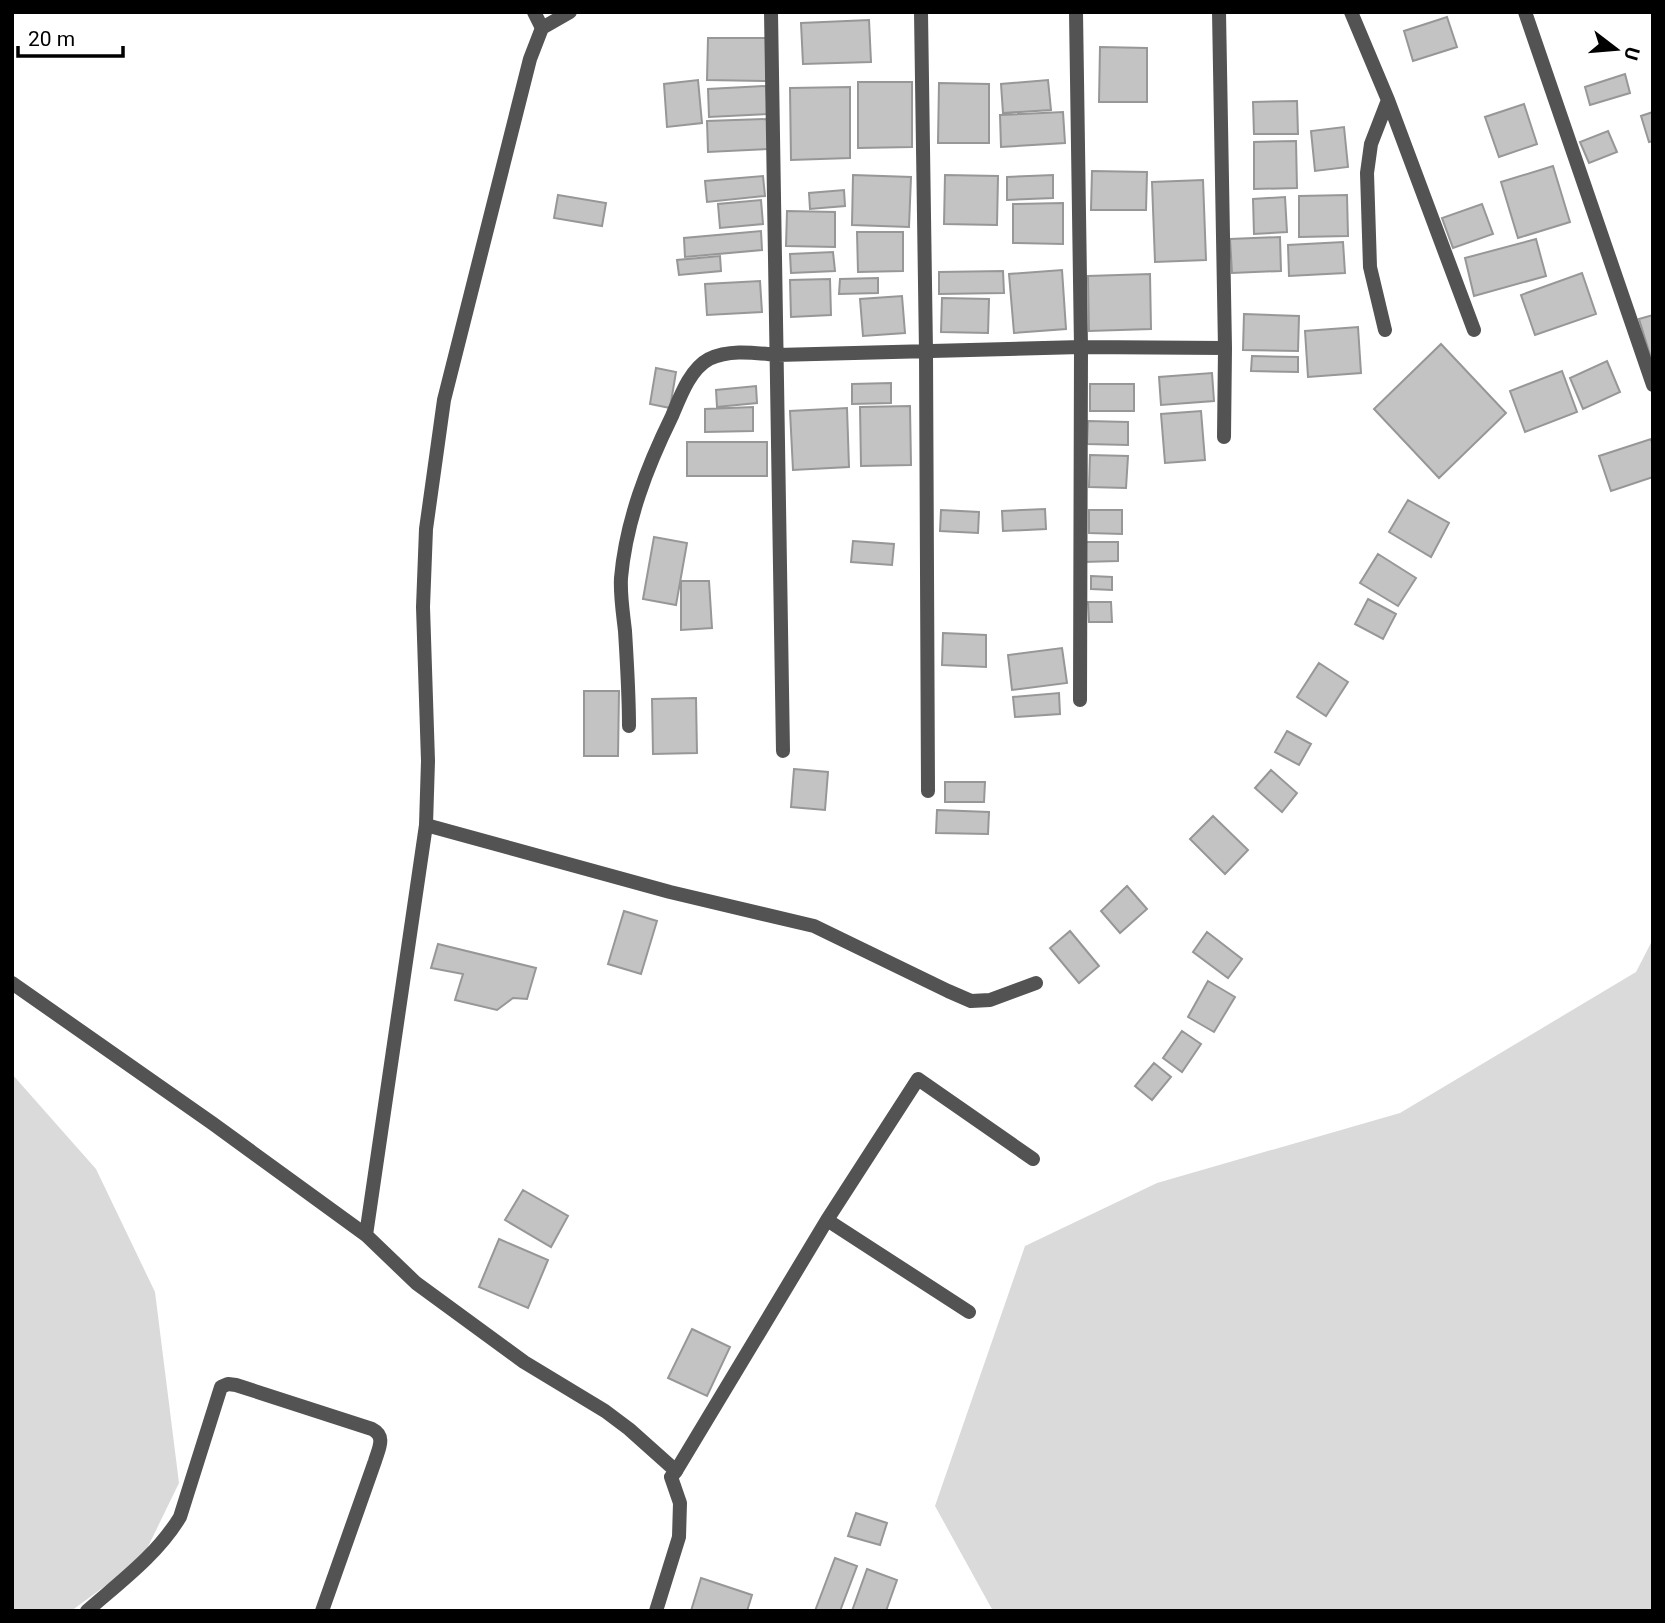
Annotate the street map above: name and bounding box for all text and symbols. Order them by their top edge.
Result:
scale bar [18,14,122,58]
north arrow [1581,14,1651,84]
text: 20 m [28,27,75,51]
text: U [1619,44,1645,63]

